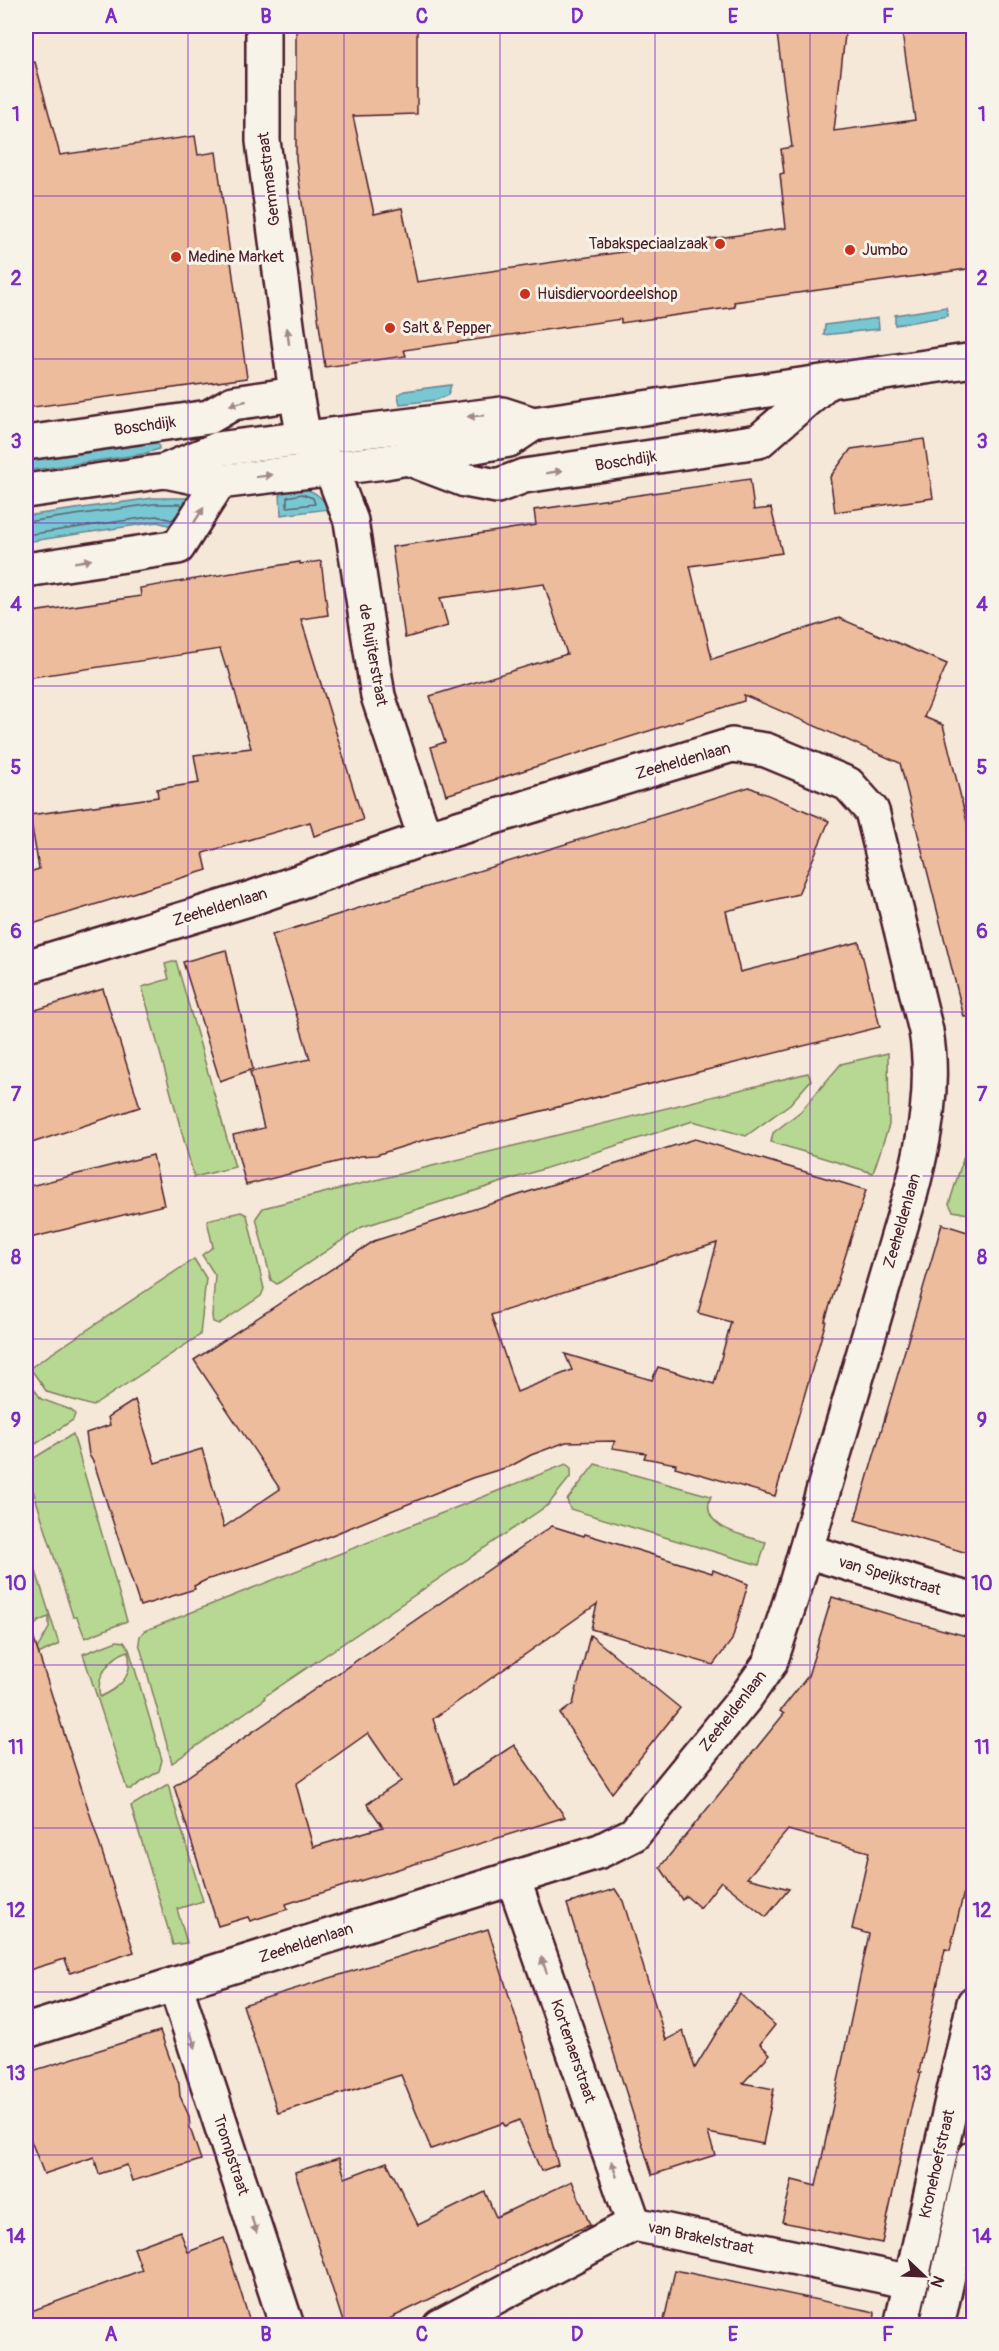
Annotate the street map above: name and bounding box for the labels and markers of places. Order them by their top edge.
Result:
place label: Tabakspeciaalzaak [589,234,708,254]
marker: Tabakspeciaalzaak [713,237,727,251]
place label: Jumbo [862,240,908,260]
marker: Jumbo [843,243,857,257]
place label: Medine Market [188,247,285,267]
marker: Medine Market [169,250,183,264]
place label: Huisdiervoordeelshop [537,284,678,304]
marker: Huisdiervoordeelshop [518,287,532,301]
place label: Salt & Pepper [402,318,492,338]
marker: Salt & Pepper [383,321,397,335]

